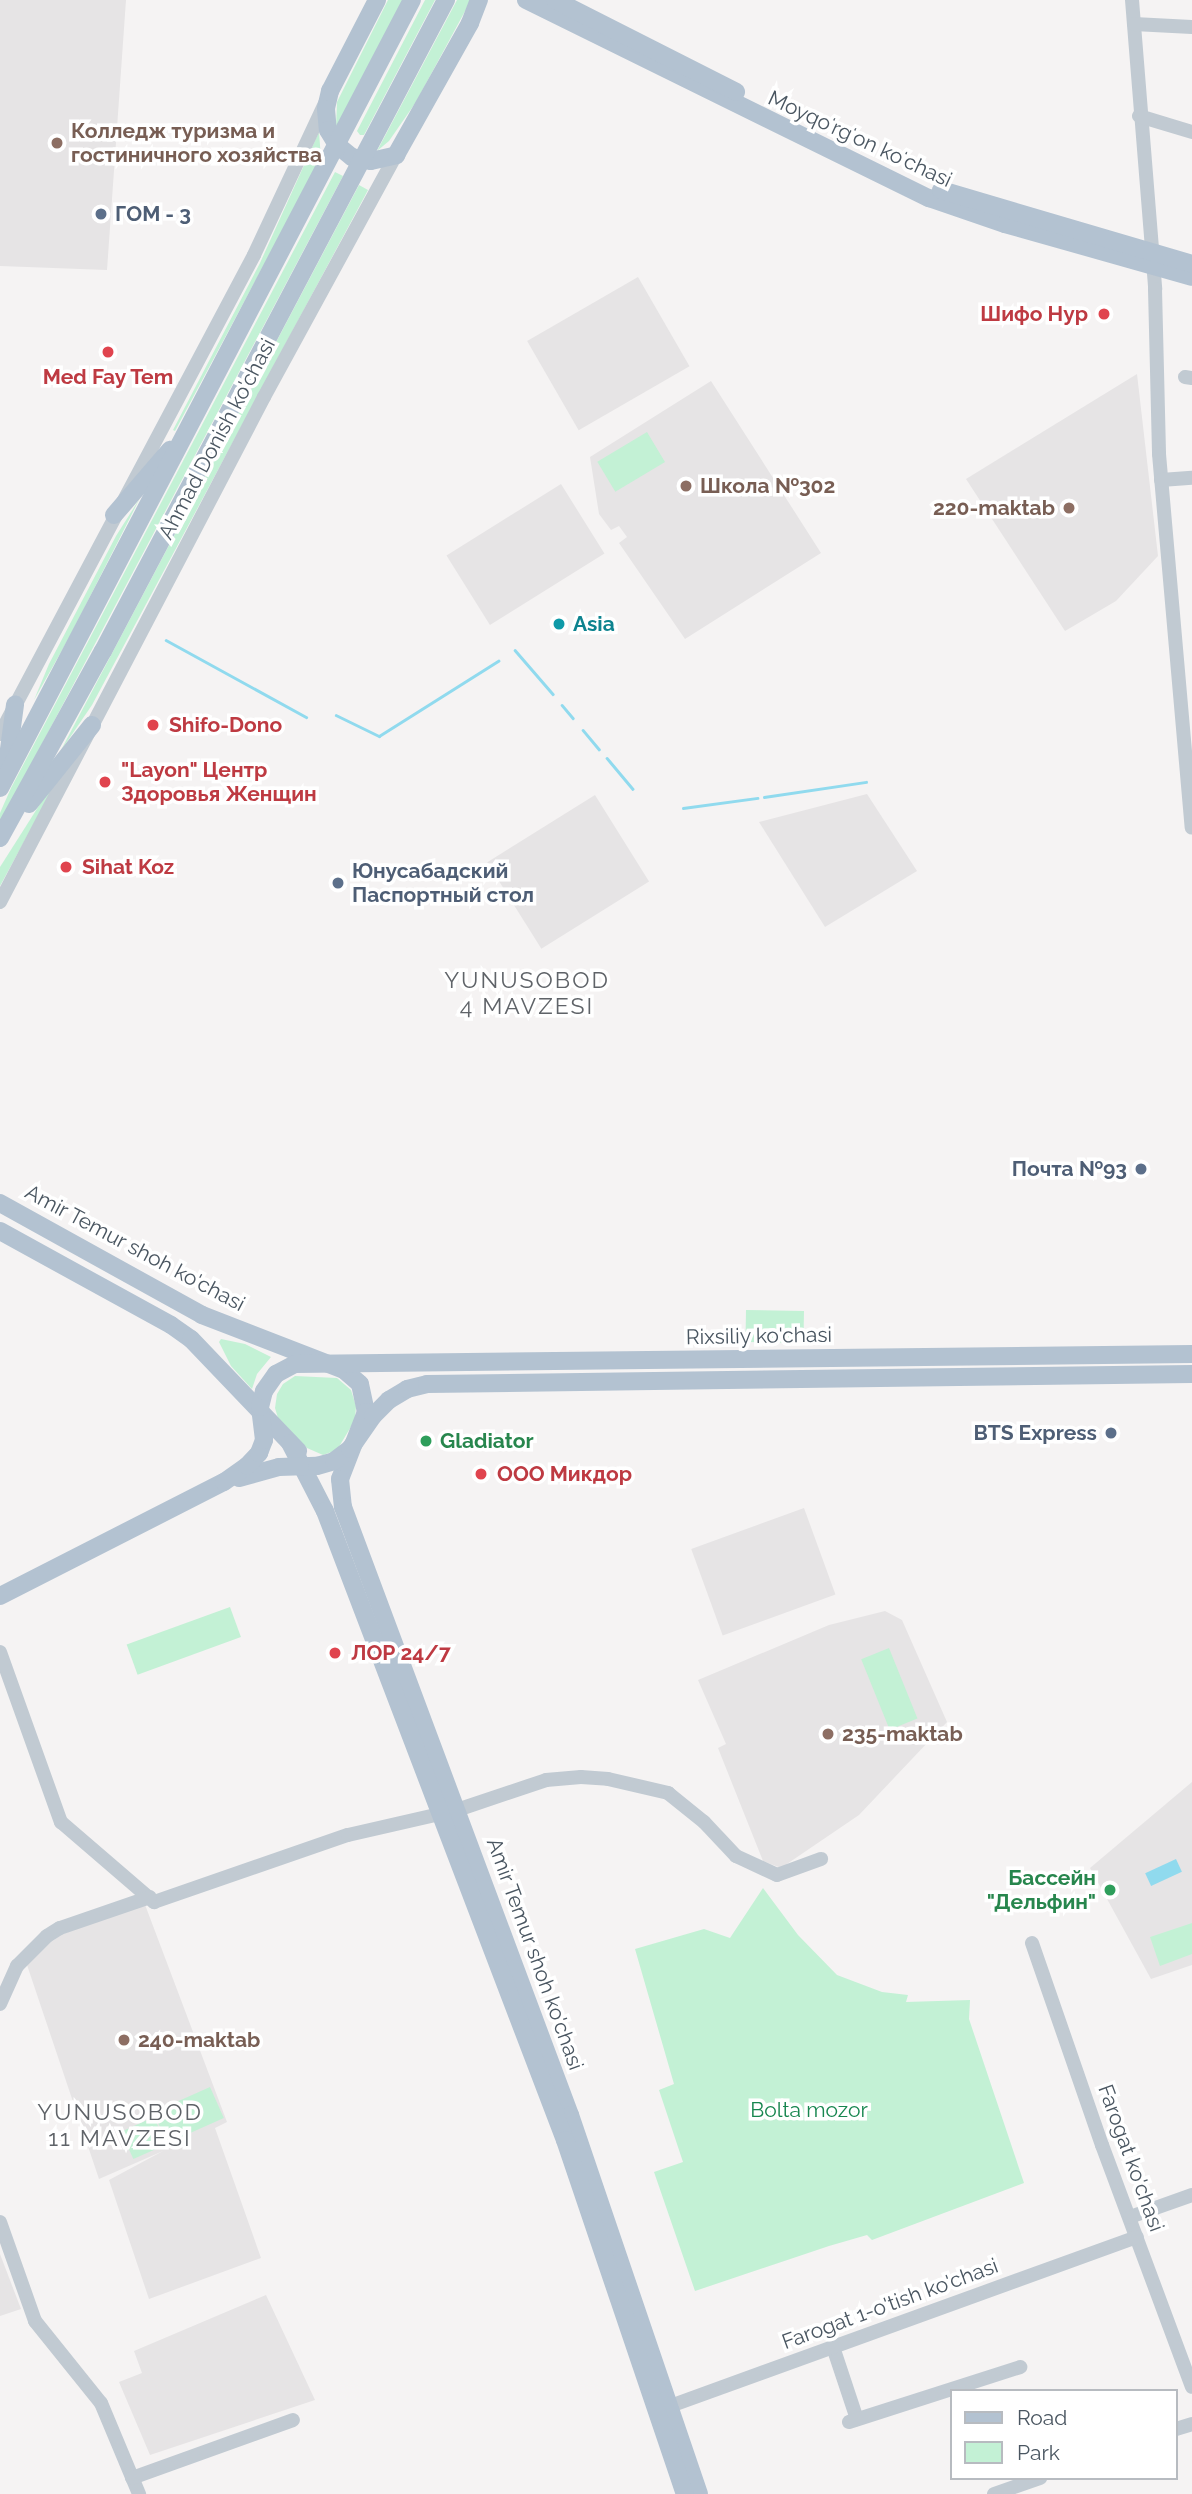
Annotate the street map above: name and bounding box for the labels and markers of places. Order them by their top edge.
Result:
place label: Колледж туризма и гостиничного хозяйства [71,118,322,168]
marker: Колледж туризма и гостиничного хозяйства [49,135,65,151]
place label: ГОМ - 3 [115,201,191,227]
marker: ГОМ - 3 [93,206,109,222]
place label: Шифо Нур [980,301,1088,327]
marker: Шифо Нур [1094,304,1114,324]
marker: Med Fay Tem [98,342,118,362]
place label: Med Fay Tem [42,364,174,390]
place label: Школа №302 [700,473,835,499]
marker: Школа №302 [678,478,694,494]
place label: 220-maktab [933,495,1055,521]
marker: 220-maktab [1061,500,1077,516]
place label: Asia [573,611,615,637]
marker: Asia [551,616,567,632]
place label: Shifo-Dono [169,712,282,738]
marker: Shifo-Dono [143,715,163,735]
place label: "Layon" Центр Здоровья Женщин [121,757,317,807]
marker: "Layon" Центр Здоровья Женщин [95,772,115,792]
place label: Sihat Koz [82,854,174,880]
marker: Sihat Koz [56,857,76,877]
place label: Юнусабадский Паспортный стол [352,858,534,908]
marker: Юнусабадский Паспортный стол [330,875,346,891]
place label: Почта №93 [1012,1156,1127,1182]
marker: Почта №93 [1133,1161,1149,1177]
place label: BTS Express [973,1420,1097,1446]
marker: BTS Express [1103,1425,1119,1441]
place label: Gladiator [440,1428,534,1454]
marker: Gladiator [418,1433,434,1449]
place label: ООО Микдор [497,1461,632,1487]
marker: ООО Микдор [471,1464,491,1484]
place label: ЛОР 24/7 [351,1640,451,1666]
marker: ЛОР 24/7 [325,1643,345,1663]
place label: 235-maktab [842,1721,963,1747]
marker: 235-maktab [820,1726,836,1742]
place label: Бассейн "Дельфин" [987,1865,1096,1915]
marker: Бассейн "Дельфин" [1102,1882,1118,1898]
place label: 240-maktab [138,2027,260,2053]
marker: 240-maktab [116,2032,132,2048]

